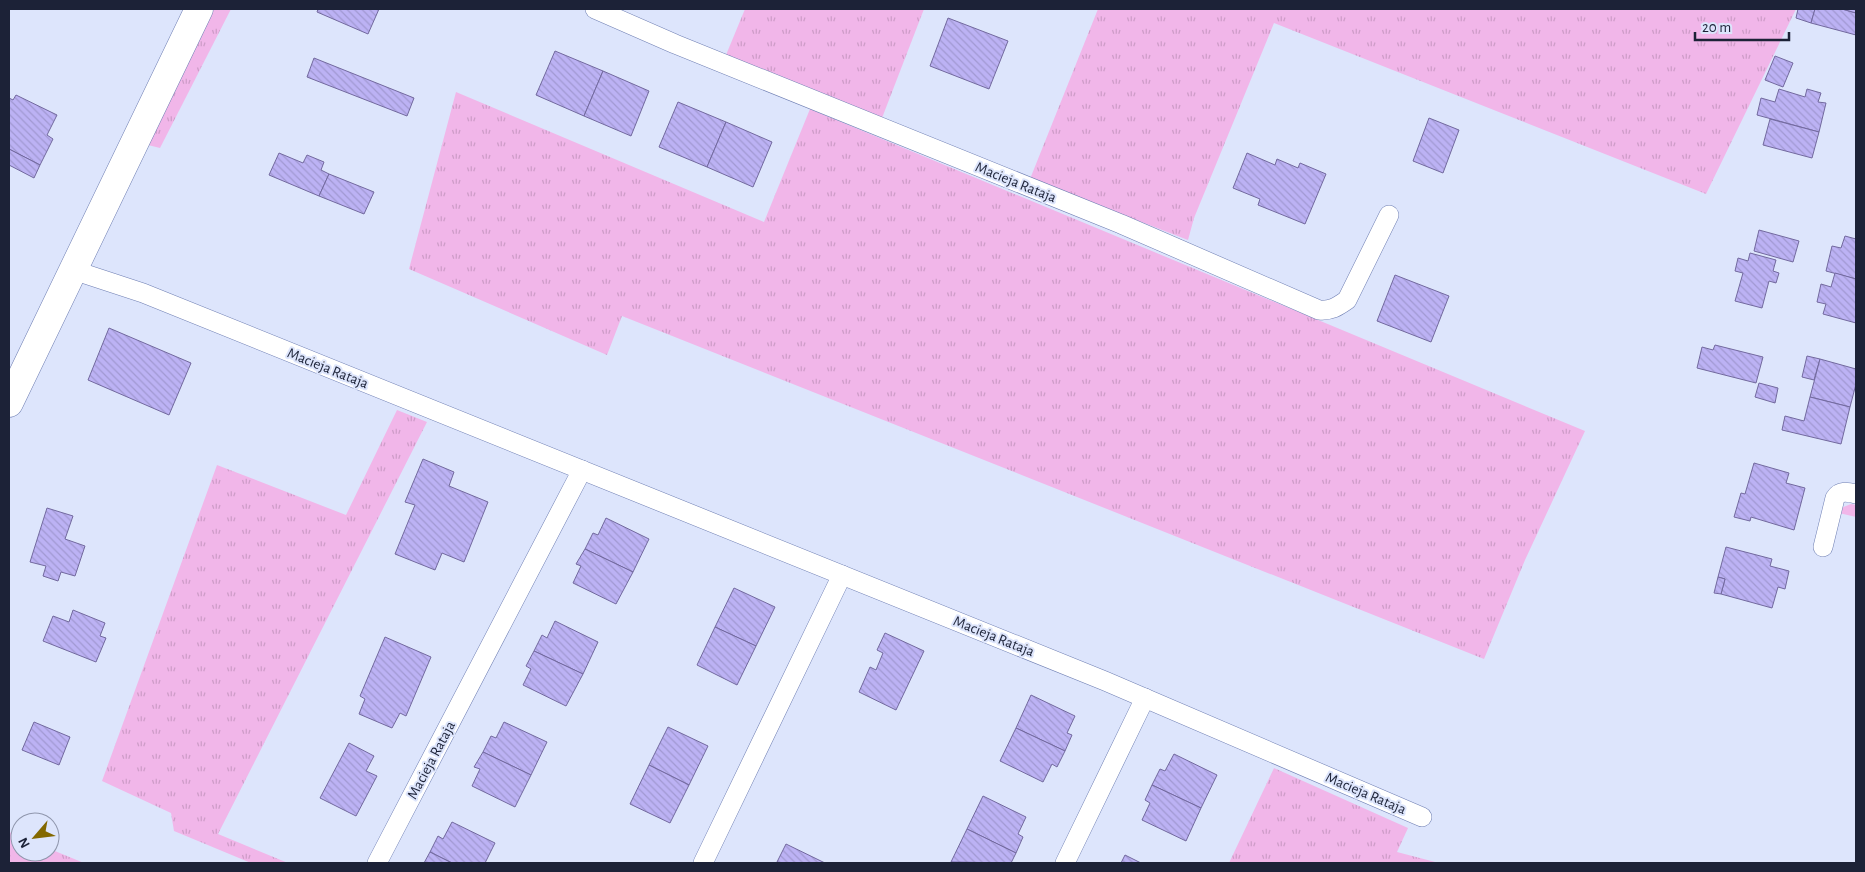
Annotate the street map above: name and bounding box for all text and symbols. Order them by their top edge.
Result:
scale bar [1695,10,1789,42]
text: 20 m [1702,20,1731,35]
street label: Macieja Rataja [973,159,1058,206]
street label: Macieja Rataja [285,345,370,392]
street label: Macieja Rataja [951,613,1036,660]
street label: Macieja Rataja [405,719,458,802]
street label: Macieja Rataja [1323,770,1408,817]
north arrow [10,812,60,862]
text: N [16,835,33,850]

